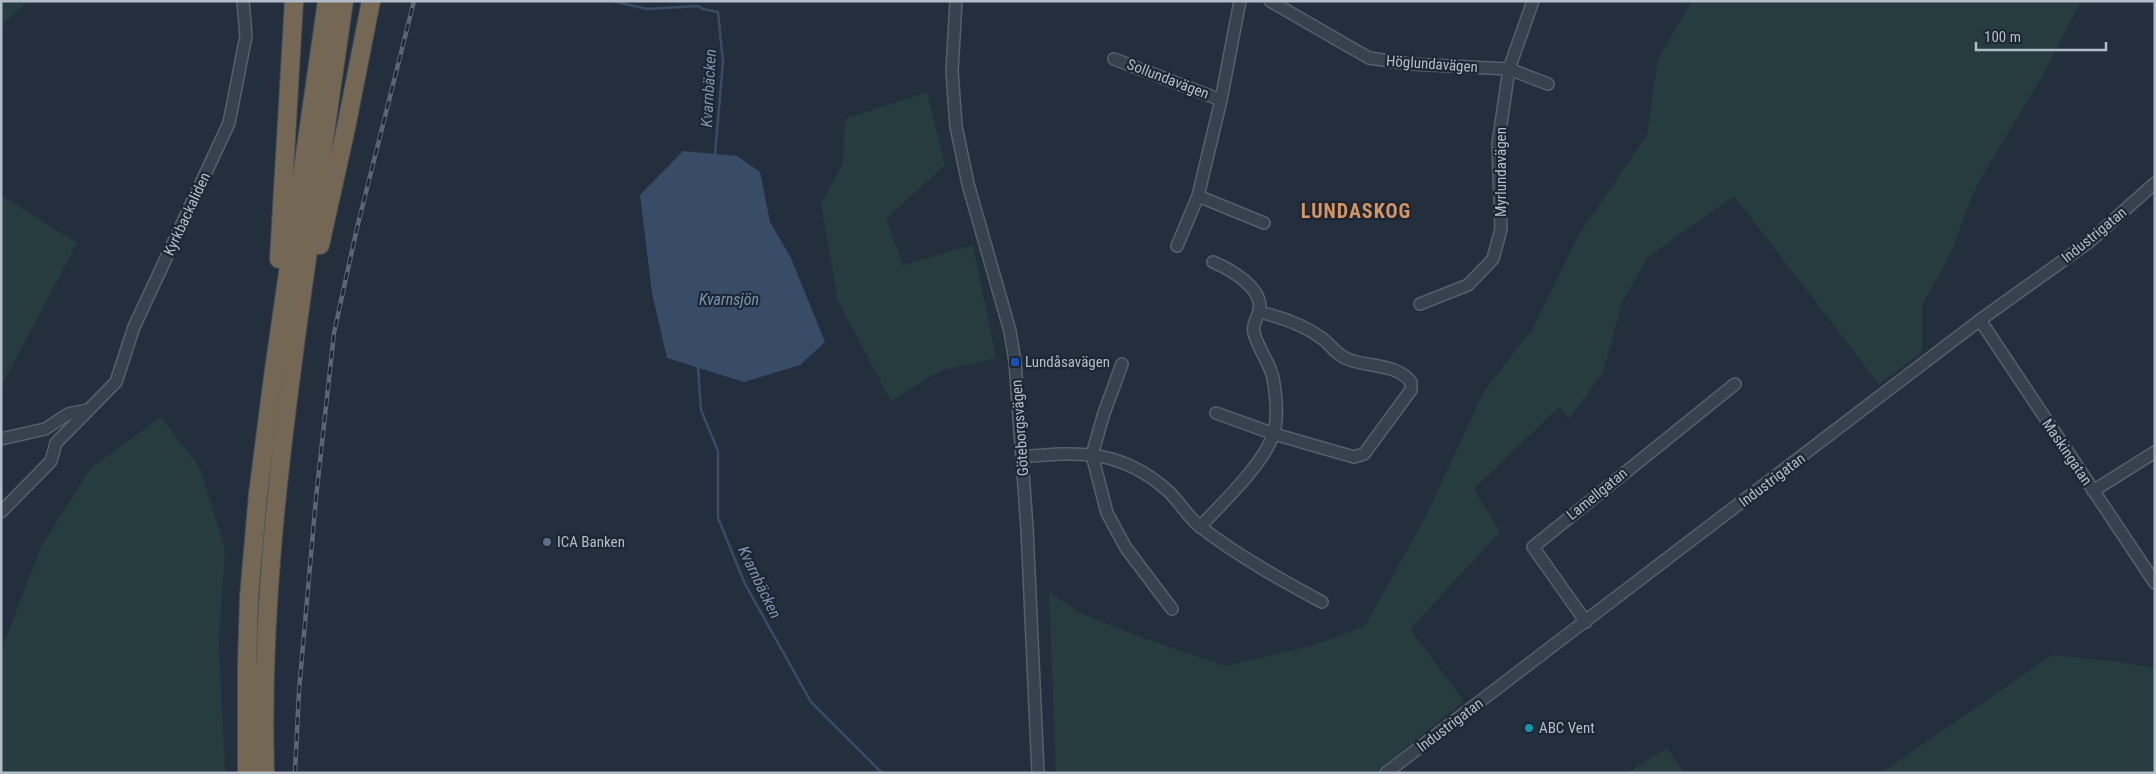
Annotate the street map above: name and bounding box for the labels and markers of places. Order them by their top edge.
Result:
place label: Lundåsavägen [1025,353,1110,371]
marker: Lundåsavägen [1009,356,1021,368]
place label: ICA Banken [557,533,625,551]
marker: ICA Banken [541,536,553,548]
place label: ABC Vent [1539,719,1595,737]
marker: ABC Vent [1523,722,1535,734]

